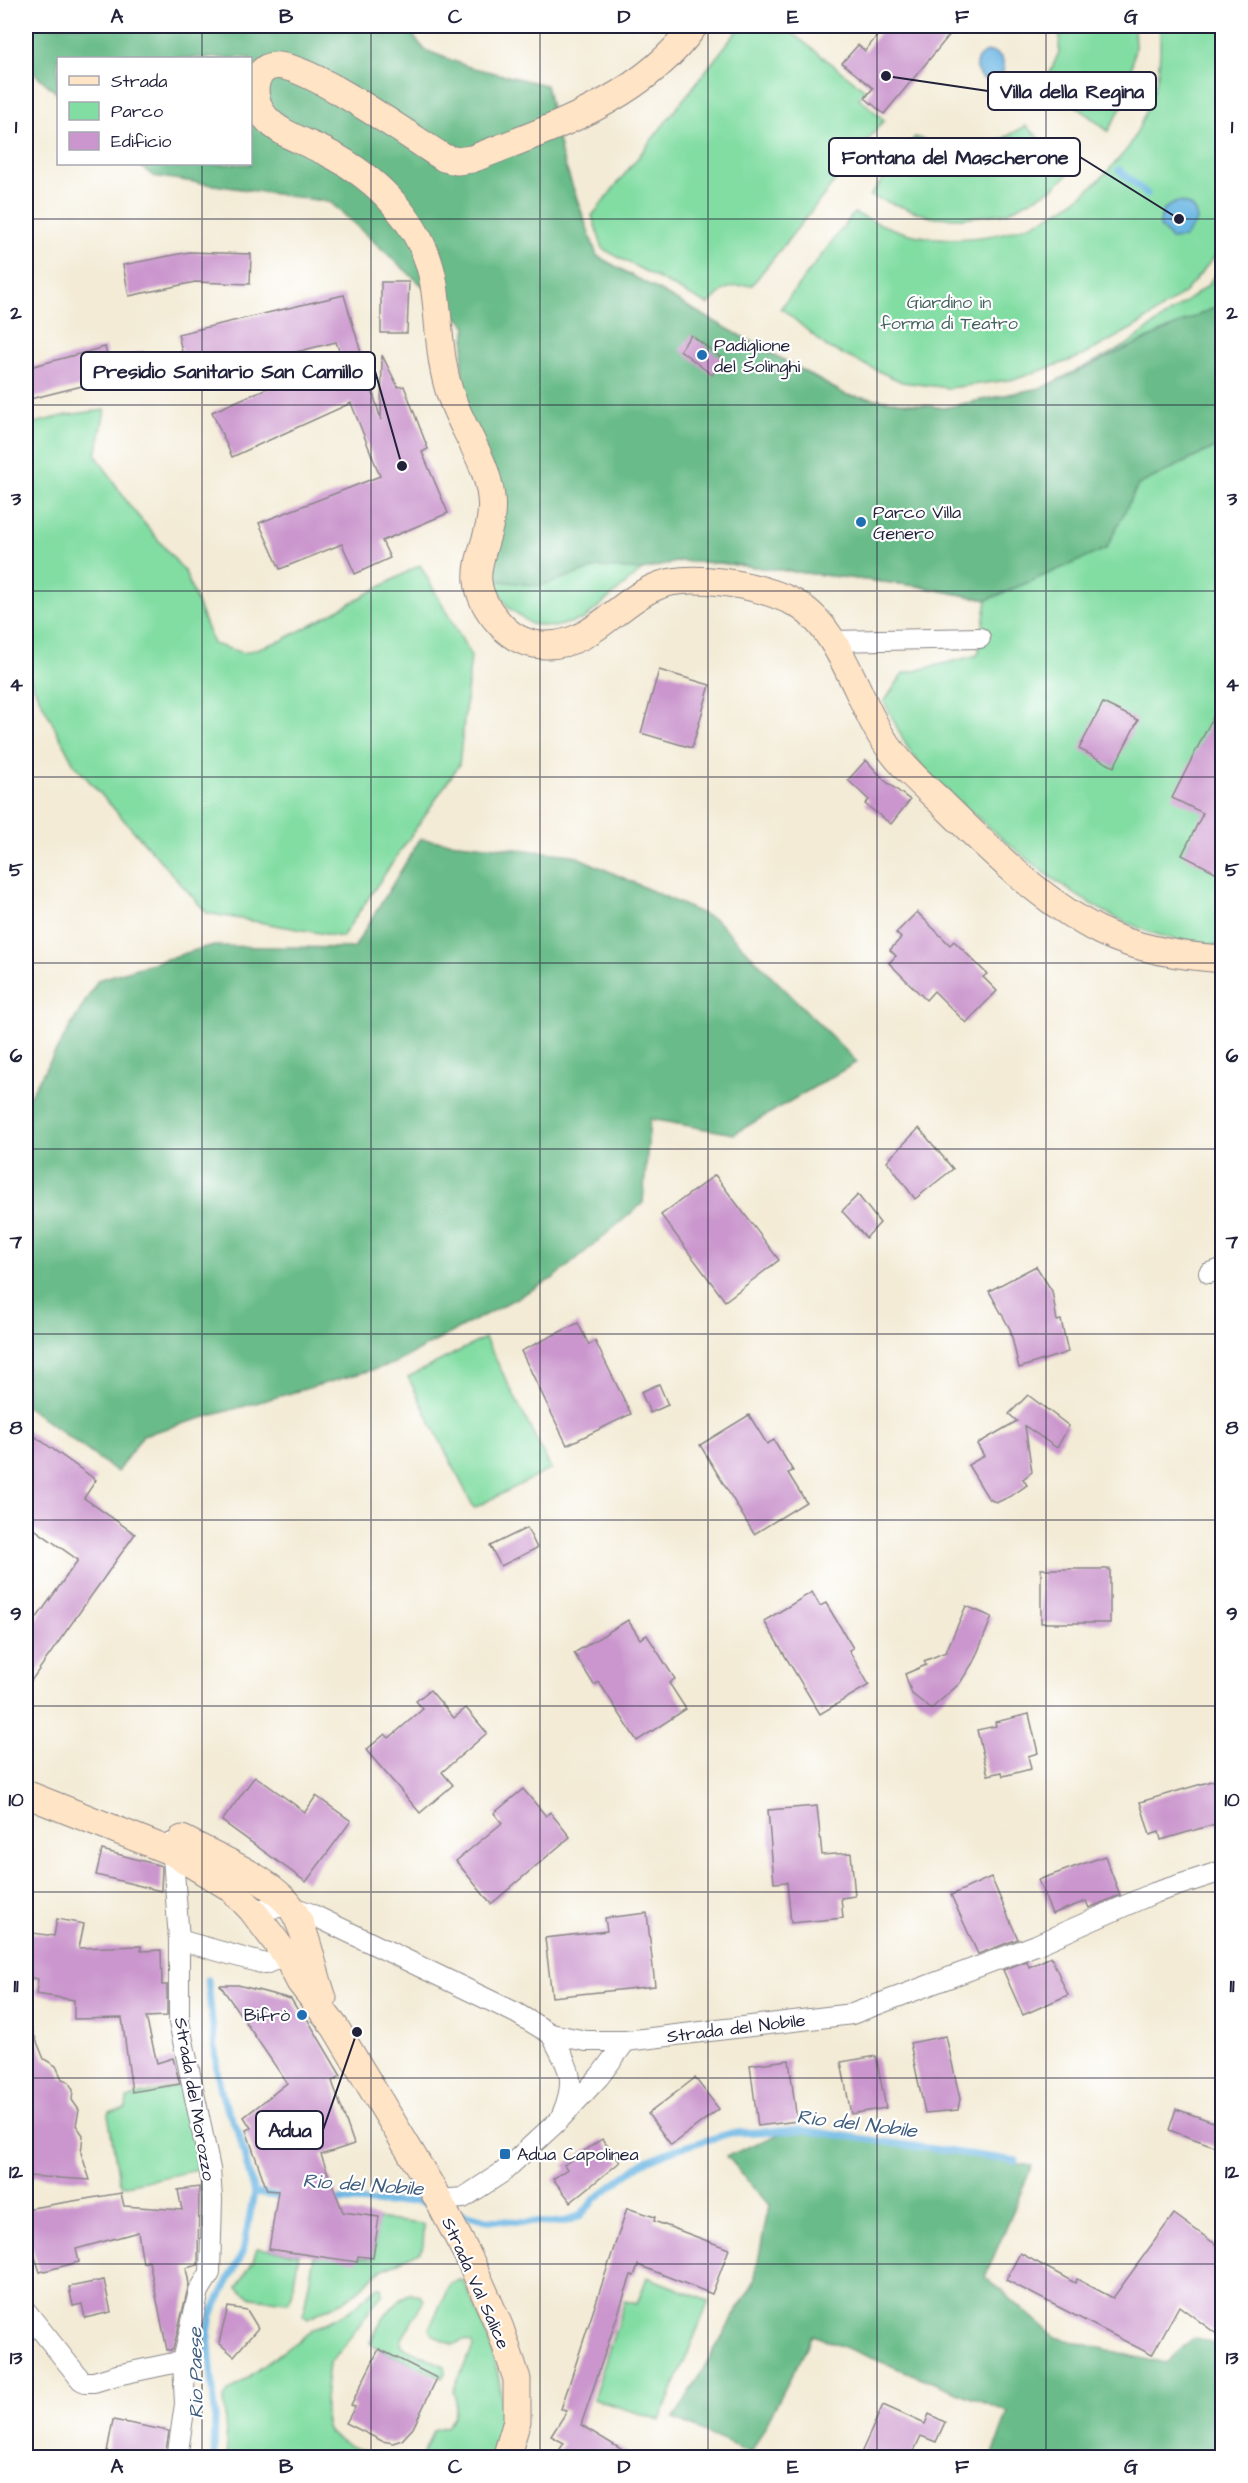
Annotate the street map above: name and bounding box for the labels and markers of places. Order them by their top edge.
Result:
callout: Villa della Regina [988,72,1156,110]
callout: Fontana del Mascherone [829,138,1080,176]
place label: Padiglione del Solinghi [714,333,800,380]
marker: Padiglione del Solinghi [695,348,709,362]
callout: Presidio Sanitario San Camillo [81,352,375,390]
place label: Parco Villa Genero [873,500,961,546]
marker: Parco Villa Genero [854,515,868,529]
place label: Bifrò [244,2003,290,2028]
marker: Bifrò [295,2008,309,2022]
callout: Adua [256,2111,323,2149]
place label: Adua Capolinea [517,2142,639,2167]
marker: Adua Capolinea [498,2147,512,2161]

